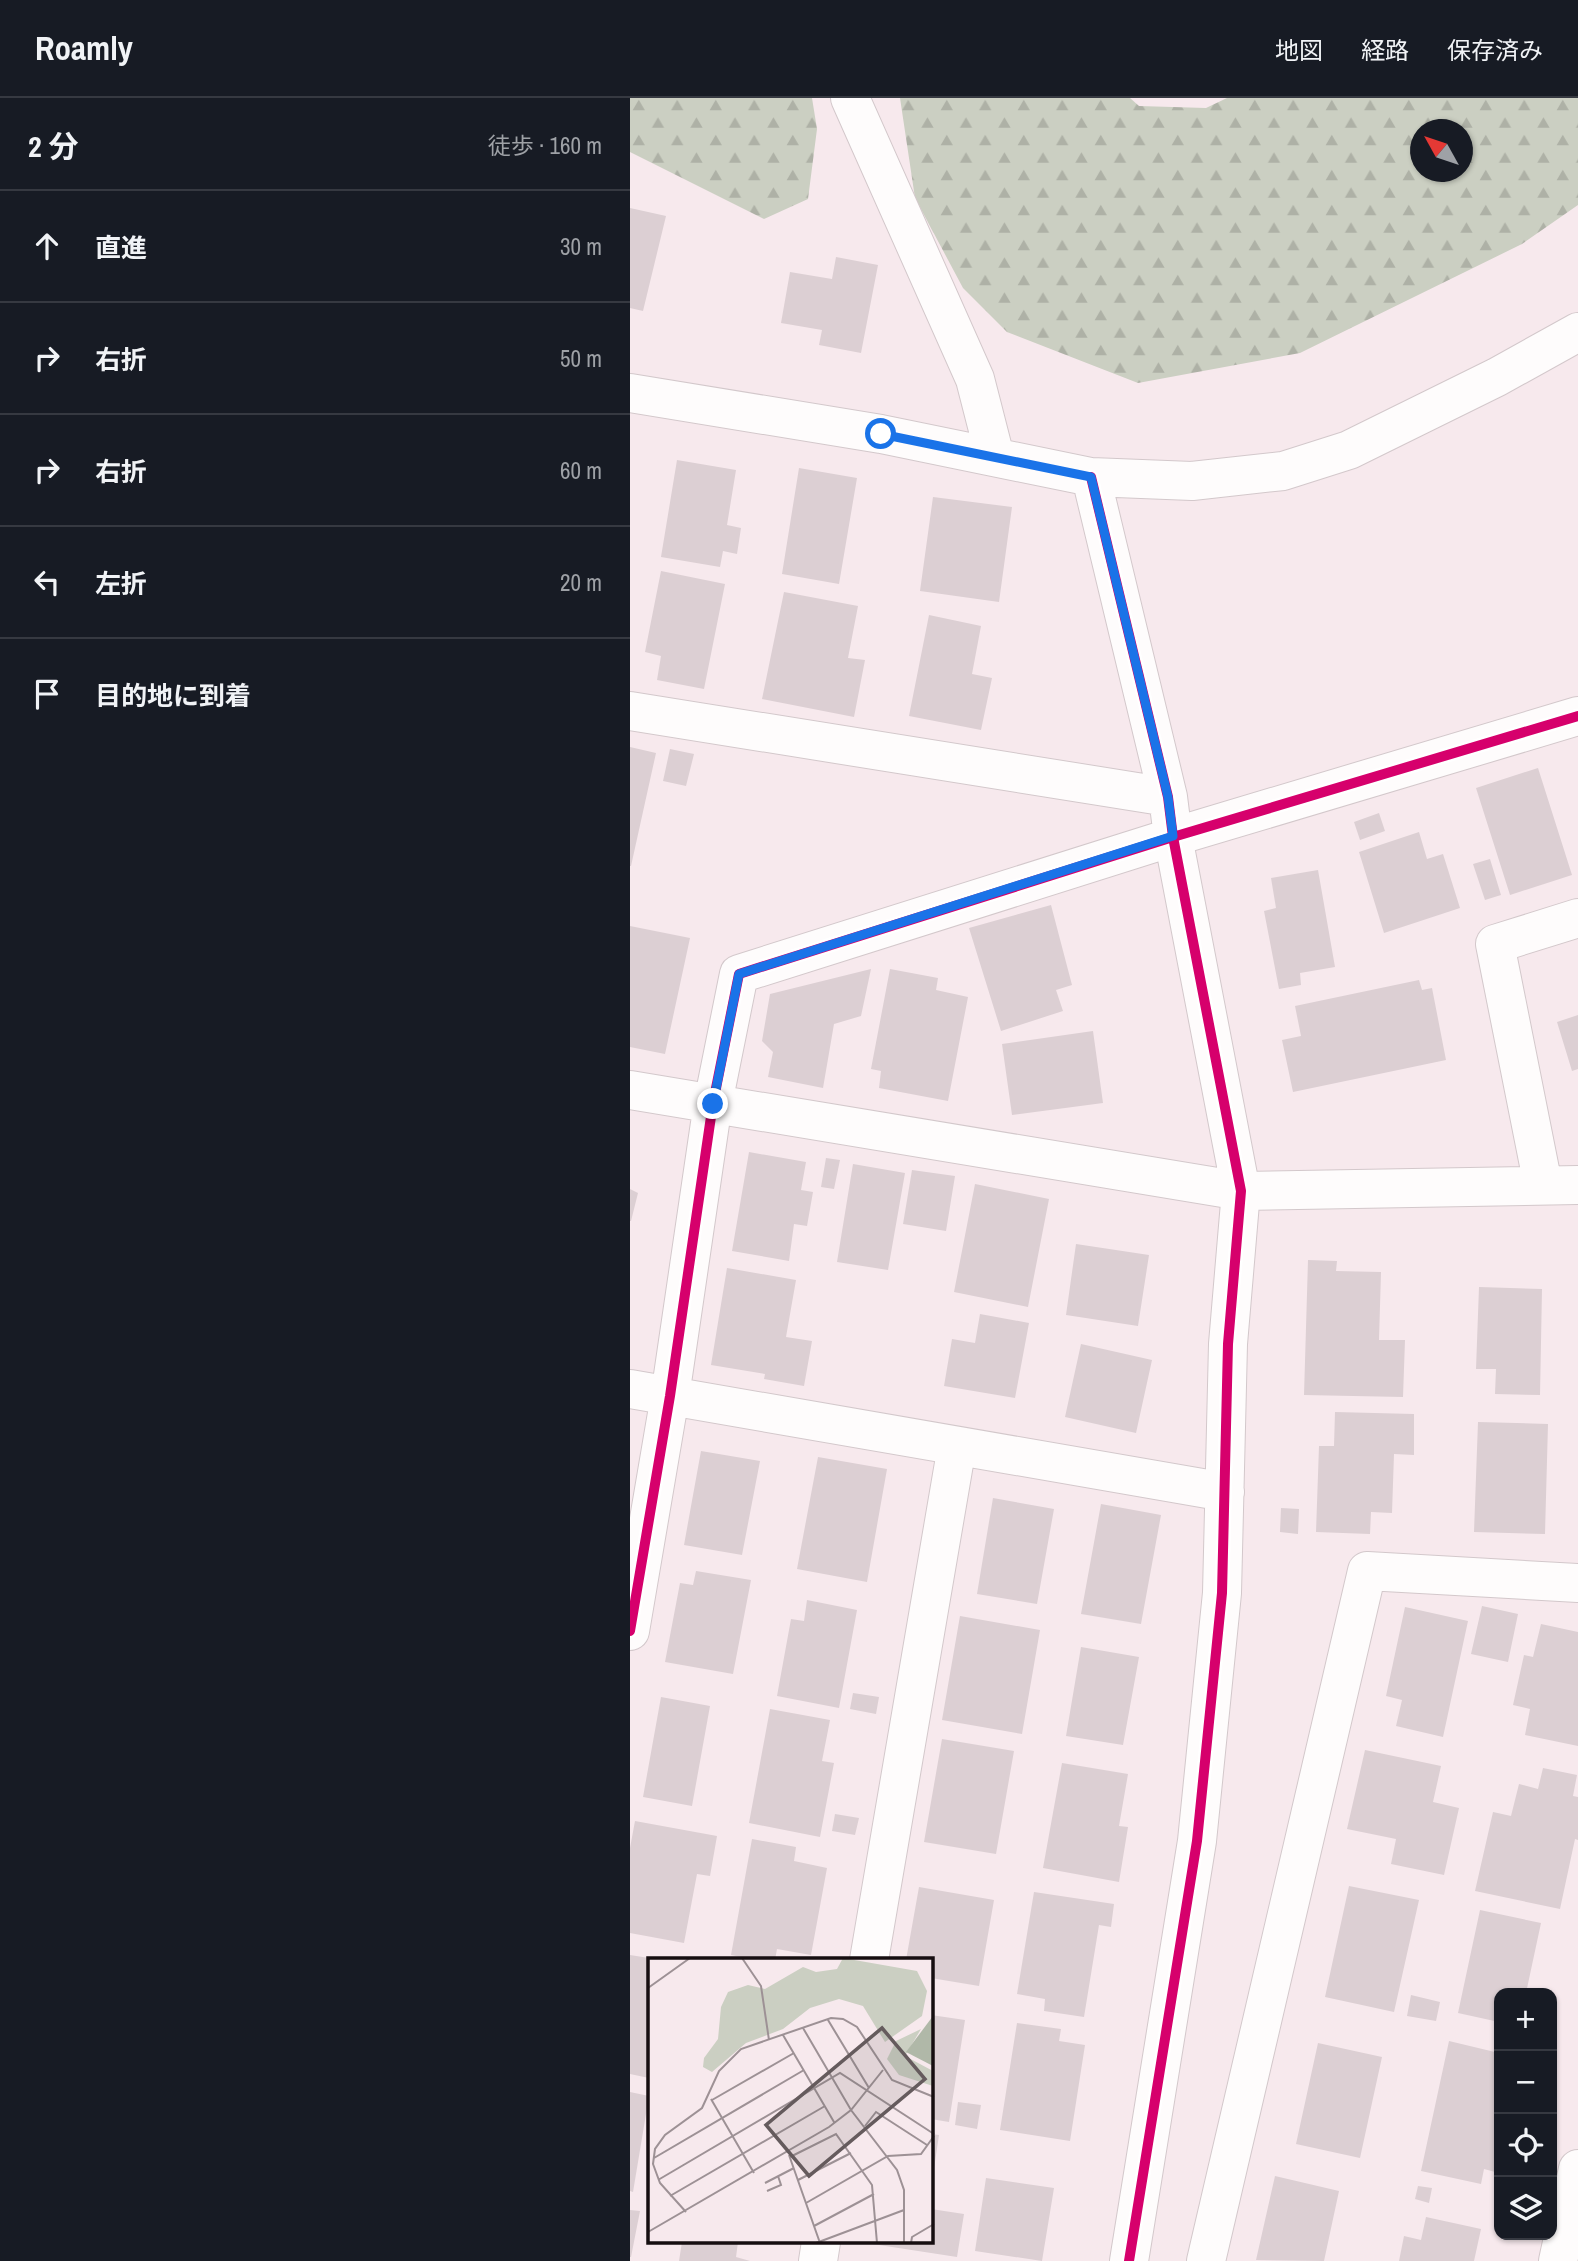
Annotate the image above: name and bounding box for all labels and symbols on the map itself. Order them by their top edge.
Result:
north arrow [1410,119,1473,182]
route start [865,418,896,449]
route end [697,1088,728,1119]
inset map [648,1958,933,2244]

